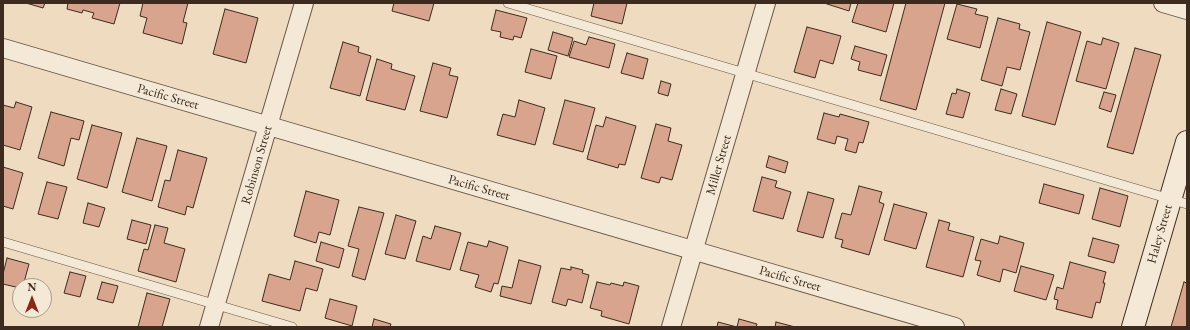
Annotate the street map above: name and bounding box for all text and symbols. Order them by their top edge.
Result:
street label: Pacific Street [135,81,201,113]
street label: Robinson Street [238,124,276,206]
street label: Miller Street [703,133,735,197]
street label: Pacific Street [446,172,512,204]
street label: Haley Street [1144,203,1176,265]
street label: Pacific Street [757,263,823,295]
north arrow [12,278,52,318]
text: N [28,280,36,294]

